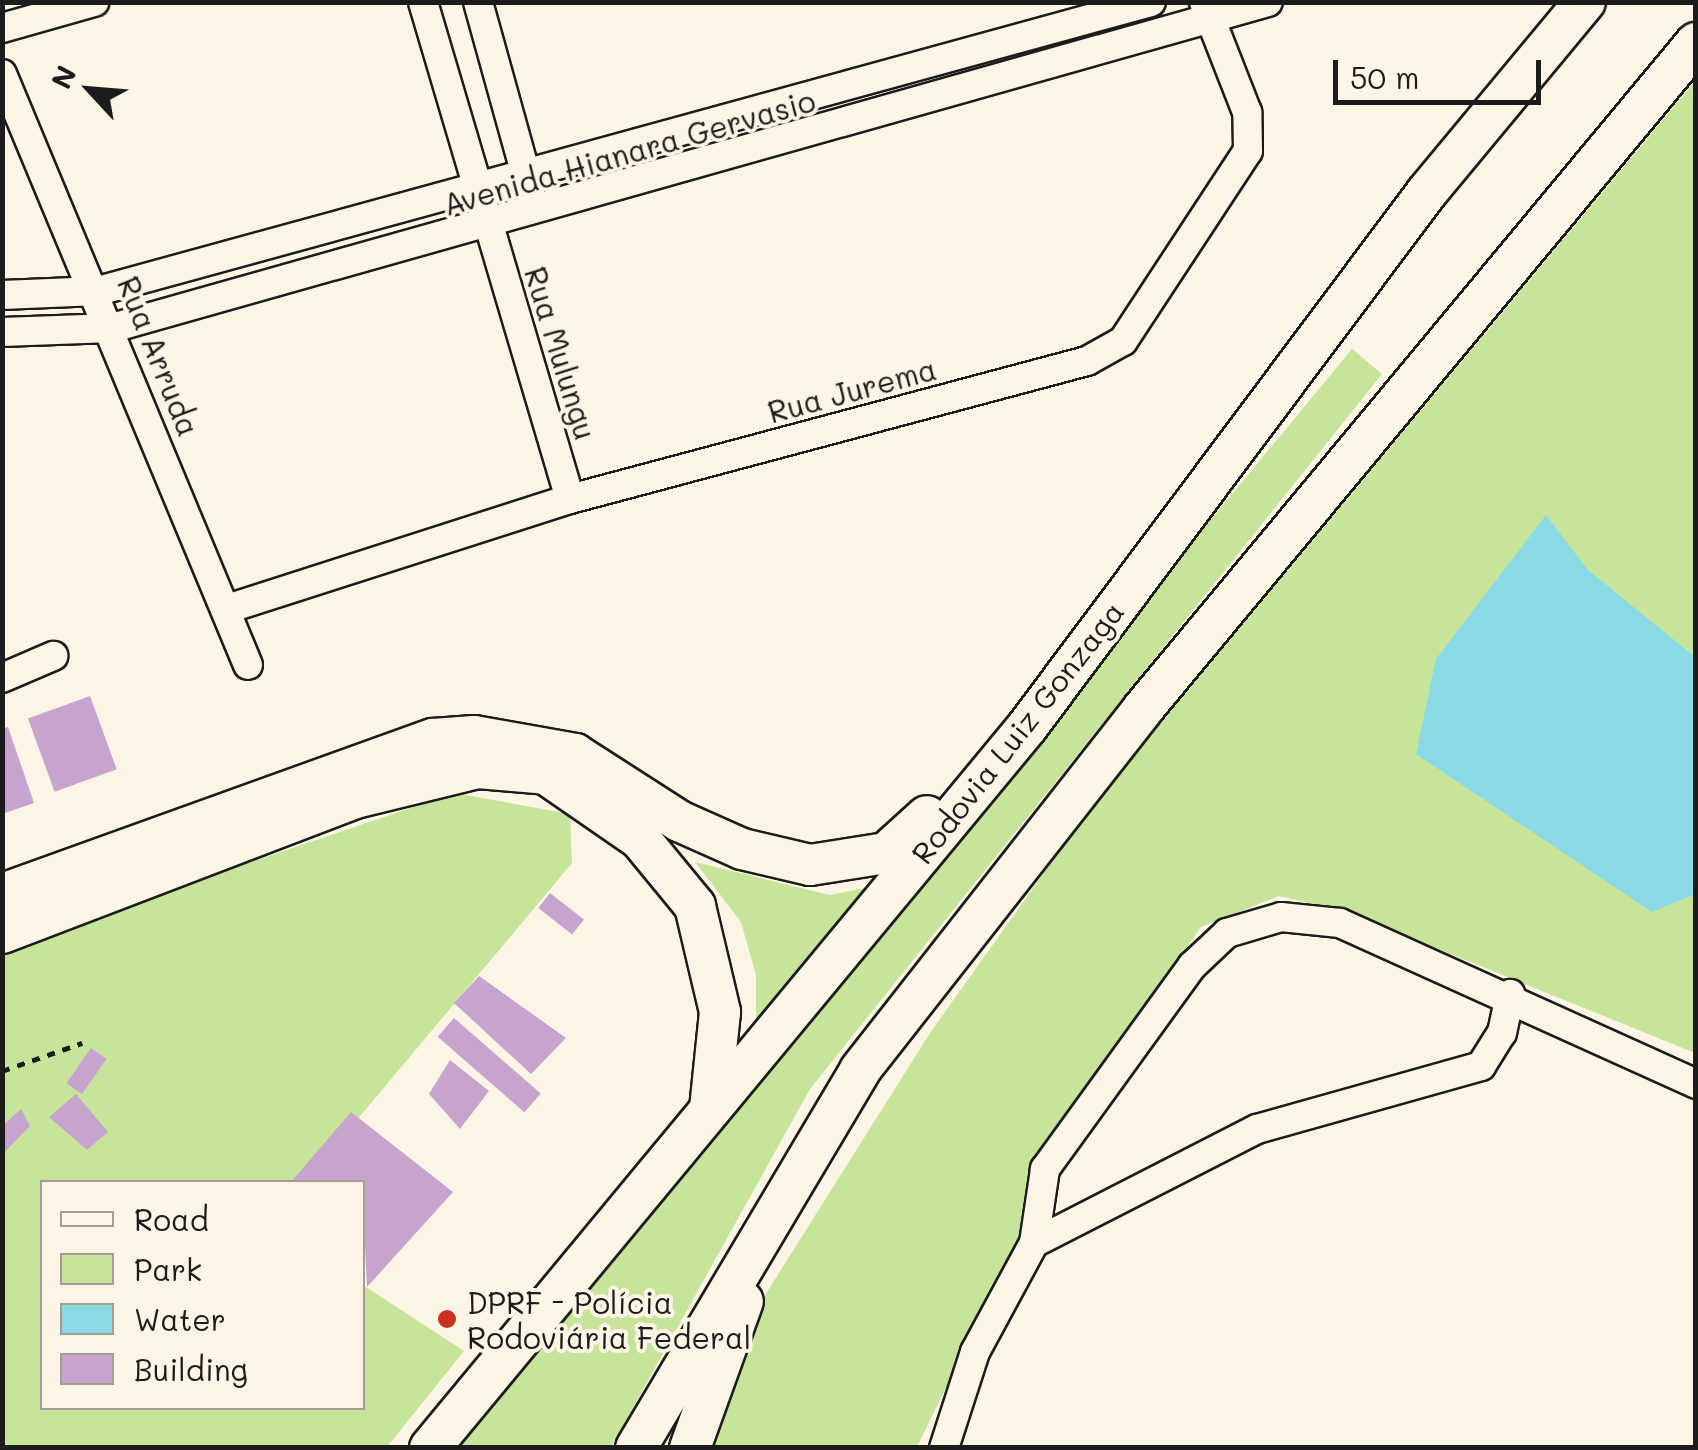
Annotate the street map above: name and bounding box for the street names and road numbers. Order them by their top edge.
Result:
street label: Avenida Hianara Gervasio [439,82,819,222]
street label: Rua Mulungu [518,262,604,444]
street label: Rua Arruda [111,271,207,441]
street label: Rua Jurema [764,350,940,430]
street label: Rodovia Luiz Gonzaga [903,594,1131,870]

